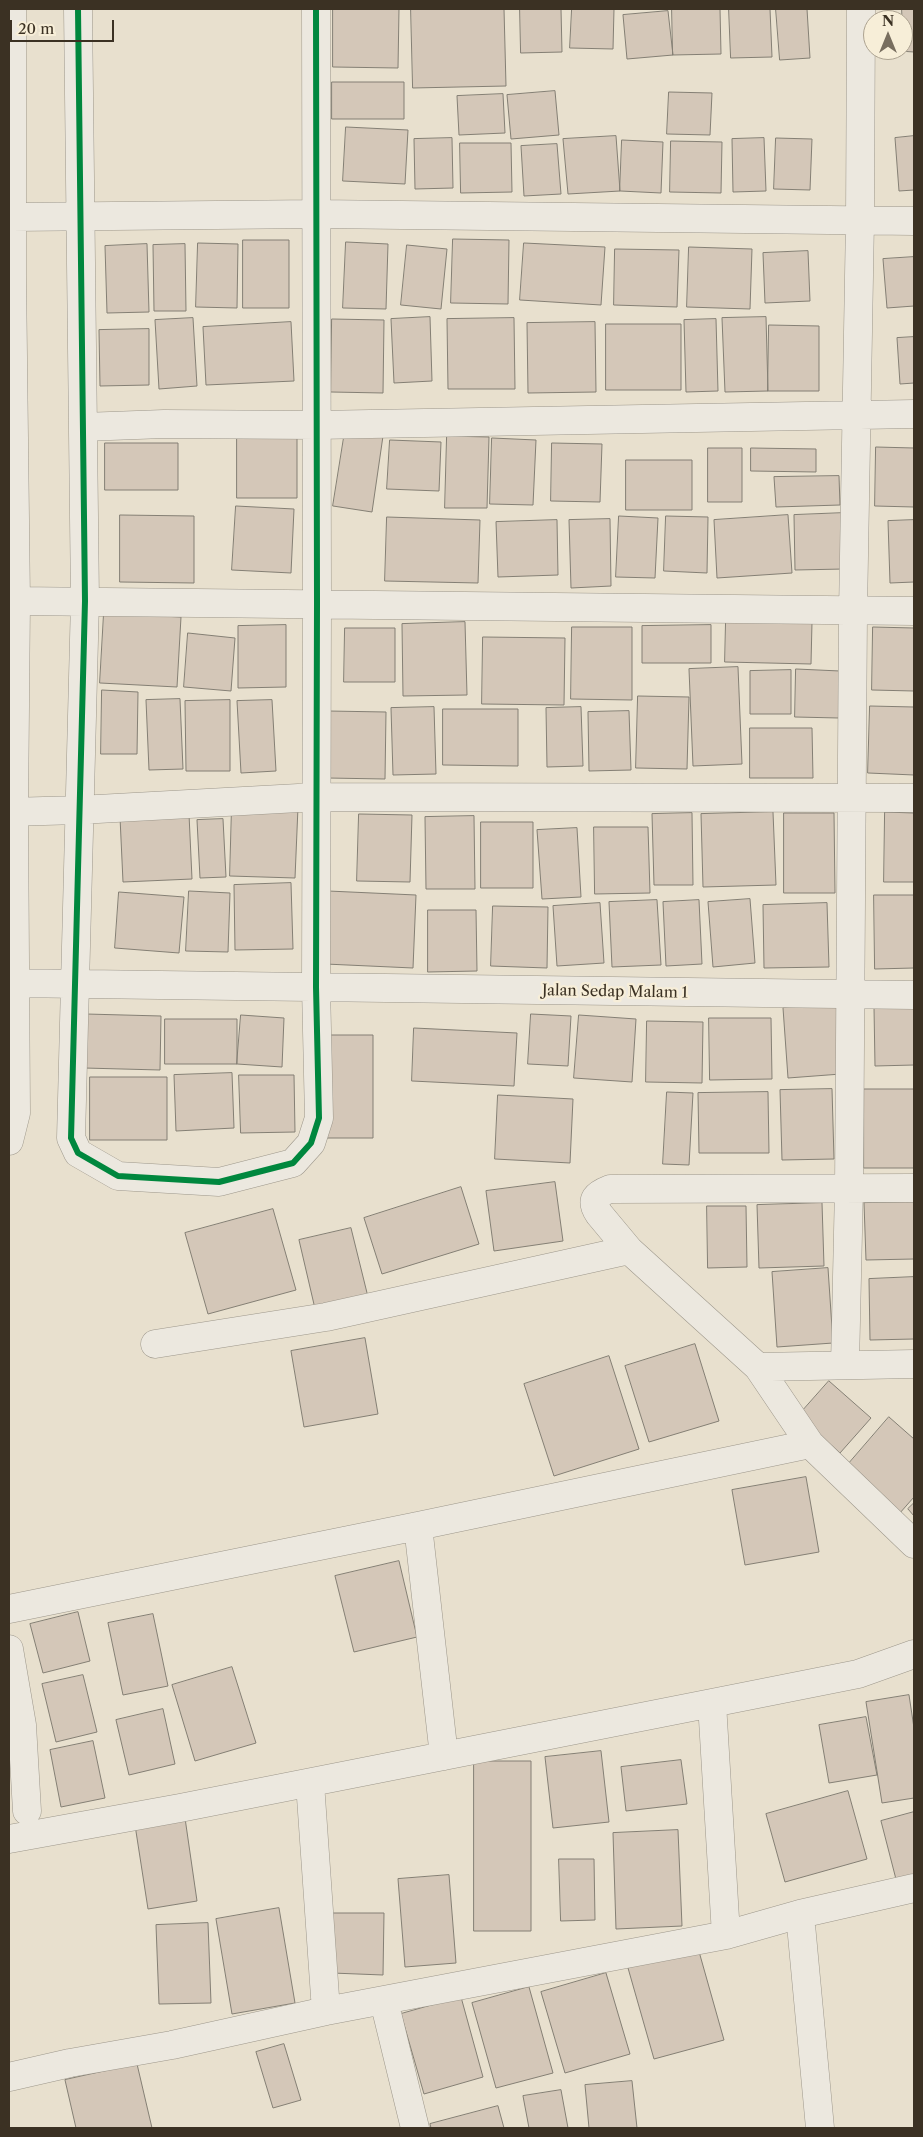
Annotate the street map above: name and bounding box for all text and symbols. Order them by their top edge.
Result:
scale bar [12,10,116,42]
north arrow [863,10,913,60]
text: N [882,12,894,30]
text: 20 m [18,19,54,38]
street label: Jalan Sedap Malam 1 [542,982,688,1002]

